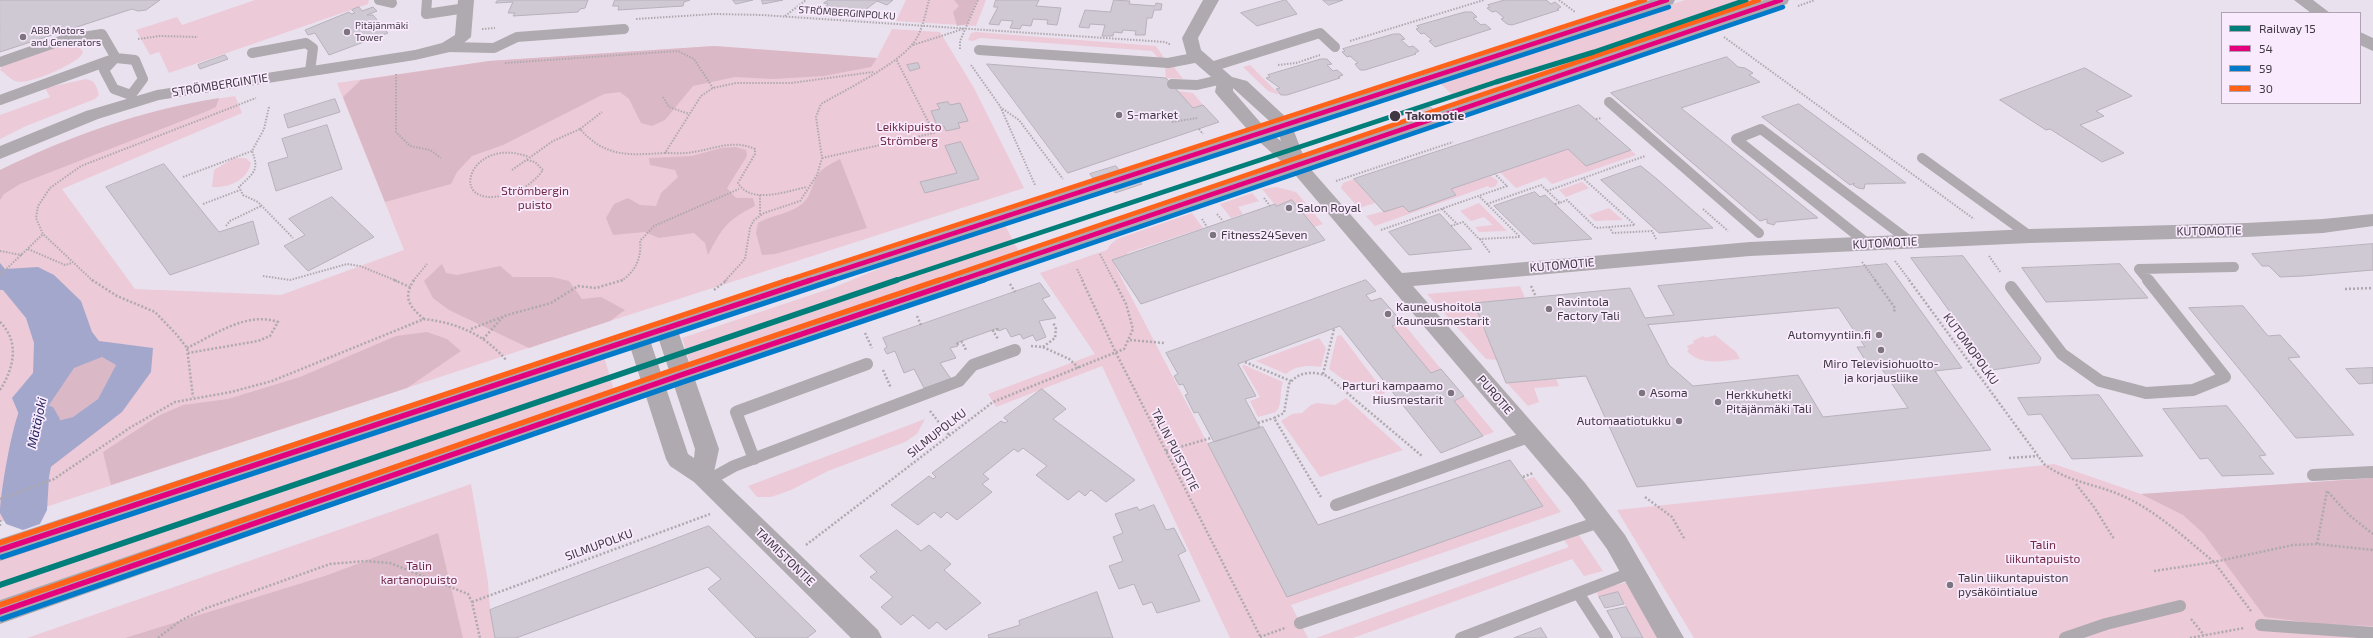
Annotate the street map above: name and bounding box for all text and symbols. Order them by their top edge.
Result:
street label: STRÖMBERGINPOLKU [798,4,896,22]
legend [2221,12,2361,104]
place label: Pitäjänmäki Tower [355,20,408,44]
text: Railway 15 [2259,21,2316,35]
place label: ABB Motors and Generators [31,25,101,48]
marker: Pitäjänmäki Tower [342,27,352,37]
marker: ABB Motors and Generators [18,32,28,42]
text: 54 [2259,41,2273,55]
text: 59 [2259,61,2272,75]
street label: STRÖMBERGINTIE [171,70,269,100]
text: 30 [2259,81,2273,95]
place label: S-market [1127,108,1178,122]
marker: Takomotie [1388,109,1402,123]
place label: Takomotie [1405,109,1464,123]
marker: S-market [1114,110,1124,120]
park label: Leikkipuisto Strömberg [876,120,942,148]
park label: Strömbergin puisto [501,184,569,212]
place label: Salon Royal [1297,201,1361,215]
marker: Salon Royal [1284,203,1294,213]
street label: KUTOMOTIE [2176,223,2242,239]
place label: Fitness24Seven [1221,228,1308,242]
marker: Fitness24Seven [1208,230,1218,240]
street label: KUTOMOTIE [1852,234,1918,252]
street label: KUTOMOTIE [1529,255,1595,275]
place label: Ravintola Factory Tali [1557,295,1620,323]
place label: Kauneushoitola Kauneusmestarit [1396,300,1489,328]
marker: Ravintola Factory Tali [1544,304,1554,314]
marker: Kauneushoitola Kauneusmestarit [1383,309,1393,319]
street label: KUTOMOPOLKU [1940,310,2002,388]
place label: Automyyntiin.fi [1788,328,1871,342]
marker: Automyyntiin.fi [1874,330,1884,340]
marker: Miro Televisiohuolto- ja korjausliike [1876,345,1886,355]
place label: Miro Televisiohuolto- ja korjausliike [1823,357,1939,385]
street label: PUROTIE [1474,372,1516,418]
place label: Parturi kampaamo Hiusmestarit [1342,379,1443,407]
place label: Asoma [1650,386,1687,400]
marker: Parturi kampaamo Hiusmestarit [1446,388,1456,398]
marker: Asoma [1637,388,1647,398]
place label: Herkkuhetki Pitäjänmäki Tali [1726,388,1812,416]
water label: Mätäjoki [24,396,50,450]
marker: Herkkuhetki Pitäjänmäki Tali [1713,397,1723,407]
street label: SILMUPOLKU [905,405,969,461]
street label: TALIN PUISTOTIE [1148,406,1202,494]
place label: Automaatiotukku [1577,414,1671,428]
marker: Automaatiotukku [1674,416,1684,426]
street label: TAIMISTONTIE [752,525,818,589]
street label: SILMUPOLKU [563,526,635,564]
park label: Talin liikuntapuisto [2006,538,2080,566]
park label: Talin kartanopuisto [381,559,457,587]
place label: Talin liikuntapuiston pysäköintialue [1958,571,2068,599]
marker: Talin liikuntapuiston pysäköintialue [1945,580,1955,590]

